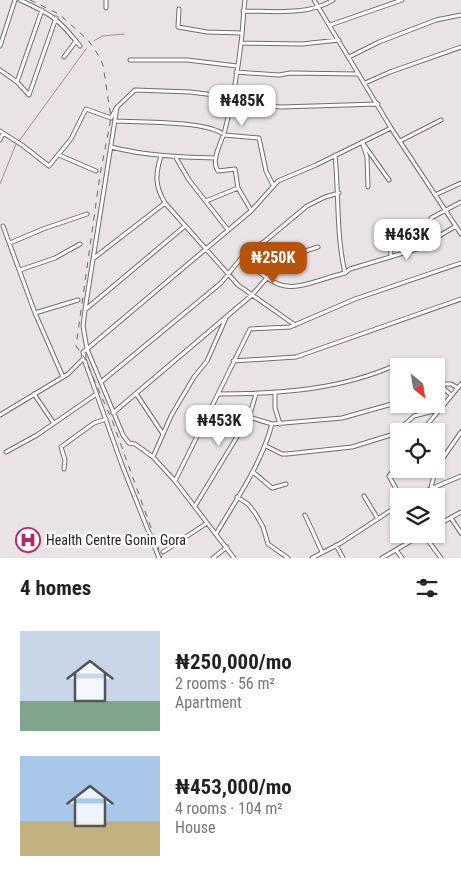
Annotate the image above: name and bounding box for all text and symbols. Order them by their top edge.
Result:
pin: ₦485K [207,84,277,127]
text: ₦485K [220,91,264,110]
pin: ₦463K [372,218,442,261]
text: ₦463K [385,225,429,244]
pin: ₦250K [238,242,308,284]
text: ₦250K [251,248,295,267]
north arrow [390,358,445,412]
map controls [390,358,445,543]
pin: ₦453K [184,404,254,447]
text: ₦453K [197,411,241,430]
button: locate [390,423,445,478]
button: layers [390,488,445,543]
hospital icon: Health Centre Gonin Gora [15,527,41,553]
place label: Health Centre Gonin Gora [46,532,186,548]
icon: filters [413,574,441,602]
text: 4 homes [20,576,91,600]
text: ₦250,000/mo [175,650,292,674]
icon: home [60,651,120,711]
text: 2 rooms · 56 m² [175,674,275,693]
text: Apartment [175,693,242,712]
text: ₦453,000/mo [175,775,292,799]
icon: home [60,776,120,836]
text: 4 rooms · 104 m² [175,799,283,818]
text: House [175,818,215,837]

